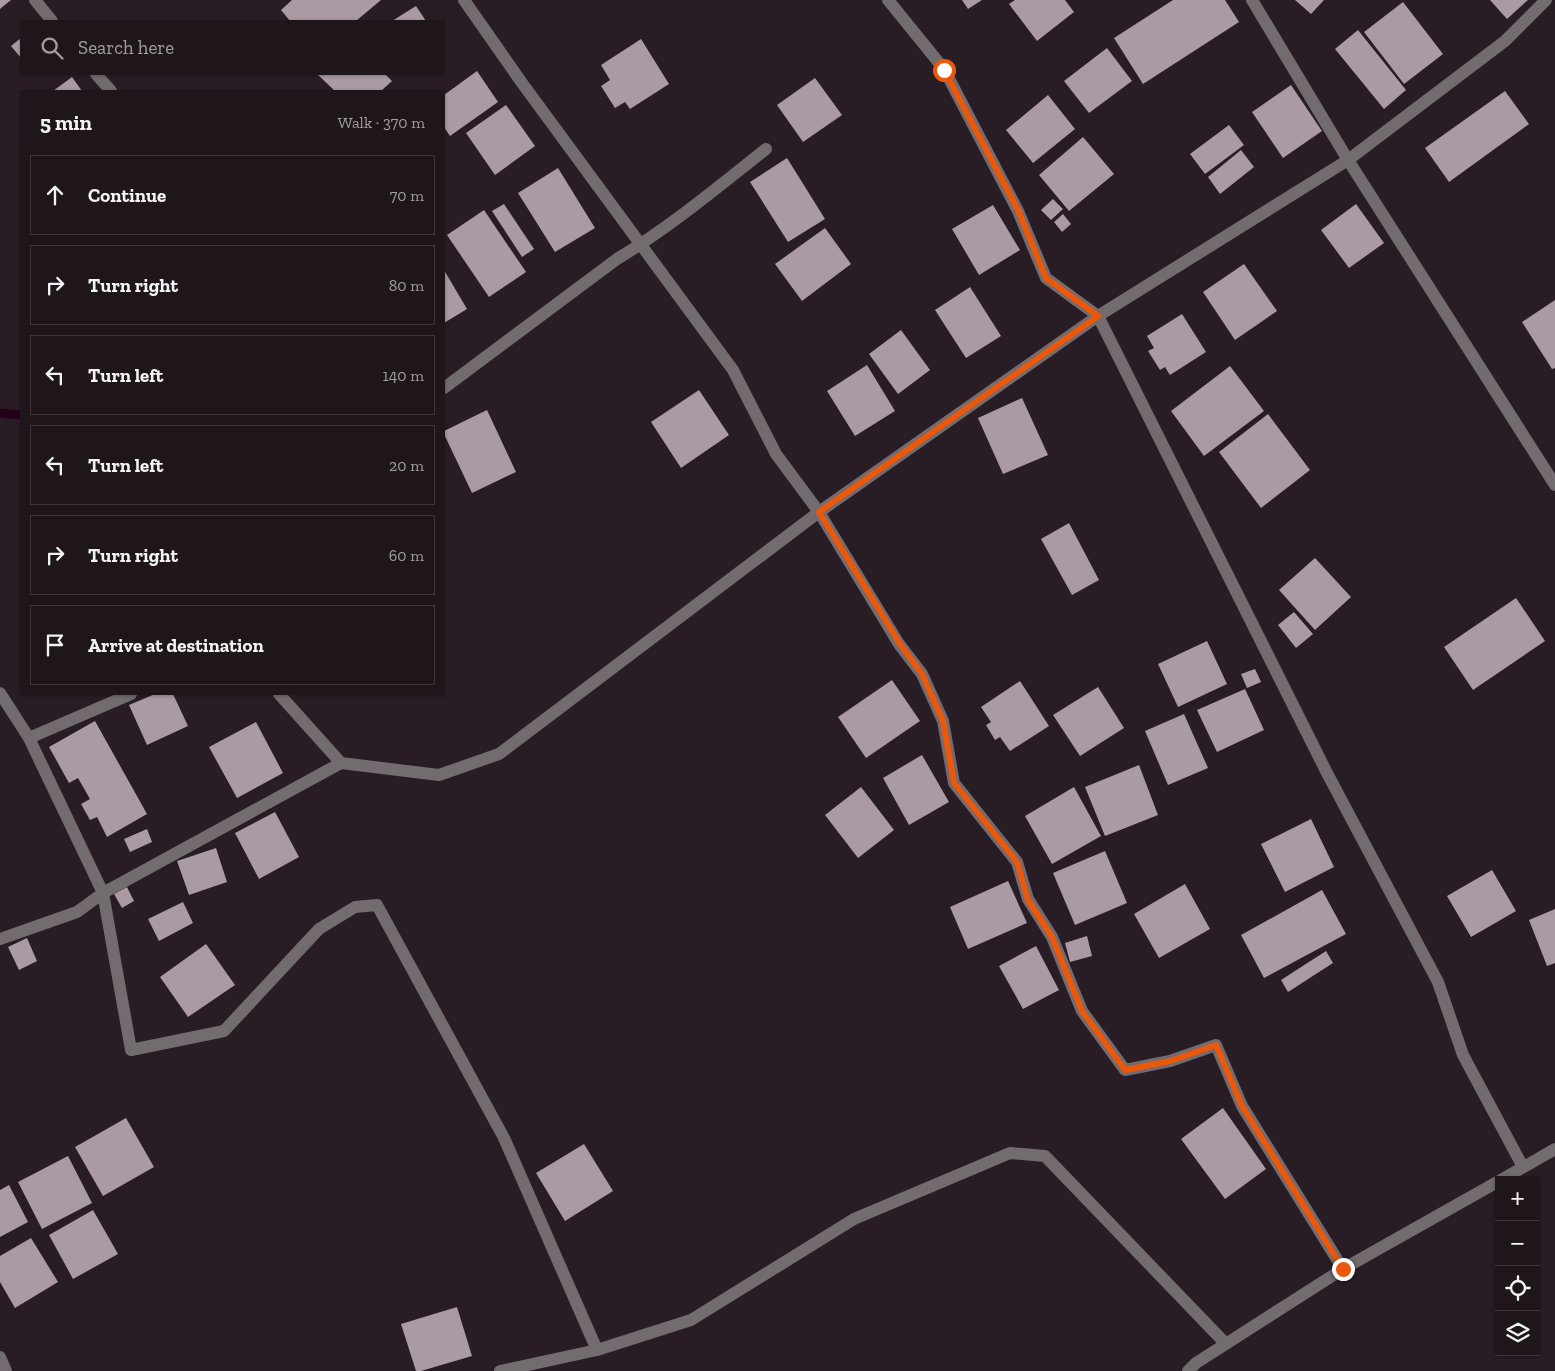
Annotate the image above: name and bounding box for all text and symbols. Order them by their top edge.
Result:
search box [20,20,445,75]
icon: search [38,34,66,62]
text: Search here [78,36,174,59]
route start [933,59,956,82]
text: 5 min [40,110,92,135]
text: Walk · 370 m [338,113,425,132]
icon: ahead [41,181,69,209]
text: Continue [88,184,166,207]
text: 70 m [390,186,424,205]
icon: right [41,271,69,299]
text: Turn right [88,274,178,297]
text: 80 m [389,276,424,295]
icon: left [41,361,69,389]
text: Turn left [88,364,163,387]
text: 140 m [383,366,424,385]
icon: left [41,451,69,479]
text: Turn left [88,454,163,477]
text: 20 m [389,456,424,475]
icon: right [41,541,69,569]
text: Turn right [88,544,178,567]
text: 60 m [389,546,424,565]
icon: arrive [41,631,69,659]
text: Arrive at destination [88,634,264,657]
map controls [1495,1176,1540,1356]
button: + [1495,1176,1540,1221]
button: − [1495,1221,1540,1266]
route end [1332,1258,1355,1281]
button: locate [1495,1266,1540,1311]
button: layers [1495,1311,1540,1356]

